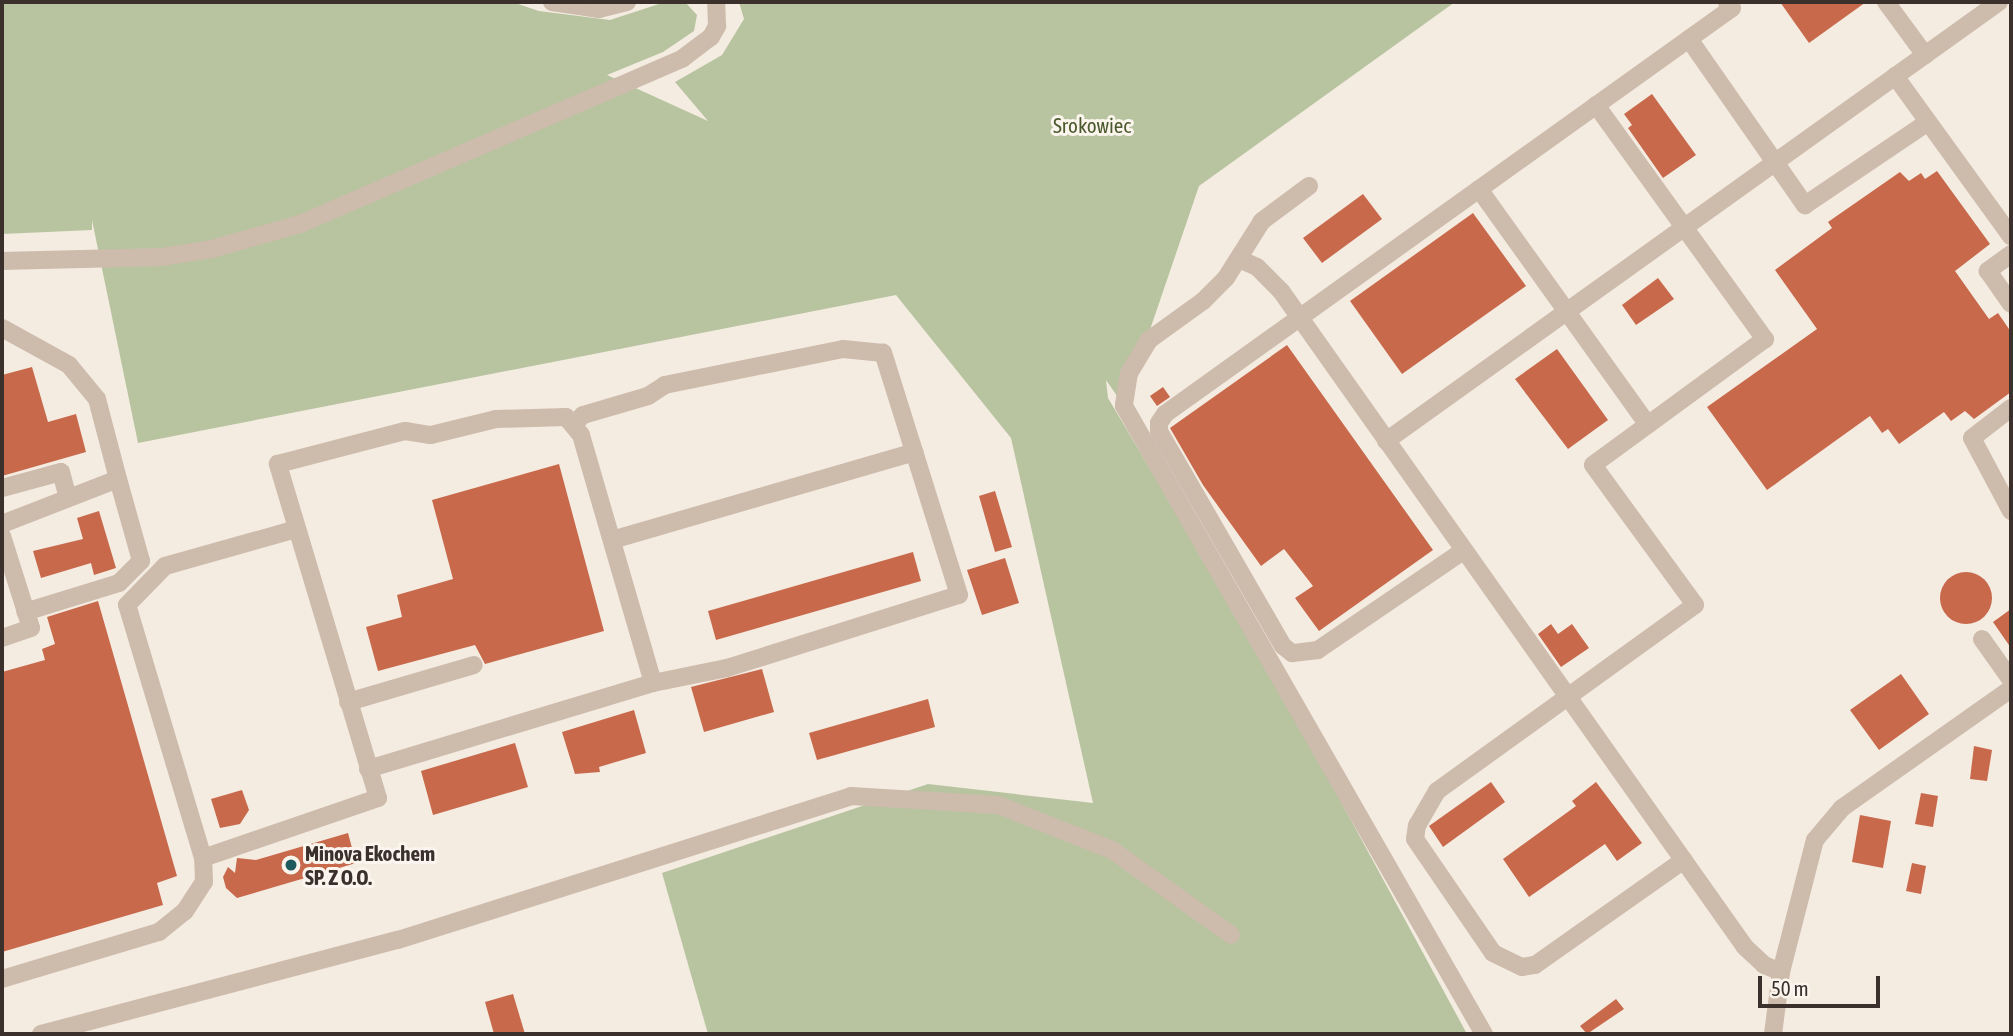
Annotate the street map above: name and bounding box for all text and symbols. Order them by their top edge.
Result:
park label: Srokowiec [1053,112,1131,138]
place label: Minova Ekochem SP. Z O.O. [305,840,435,890]
marker: Minova Ekochem SP. Z O.O. [283,857,299,873]
scale bar [1761,962,1884,1006]
text: 50 m [1771,976,1809,1000]

